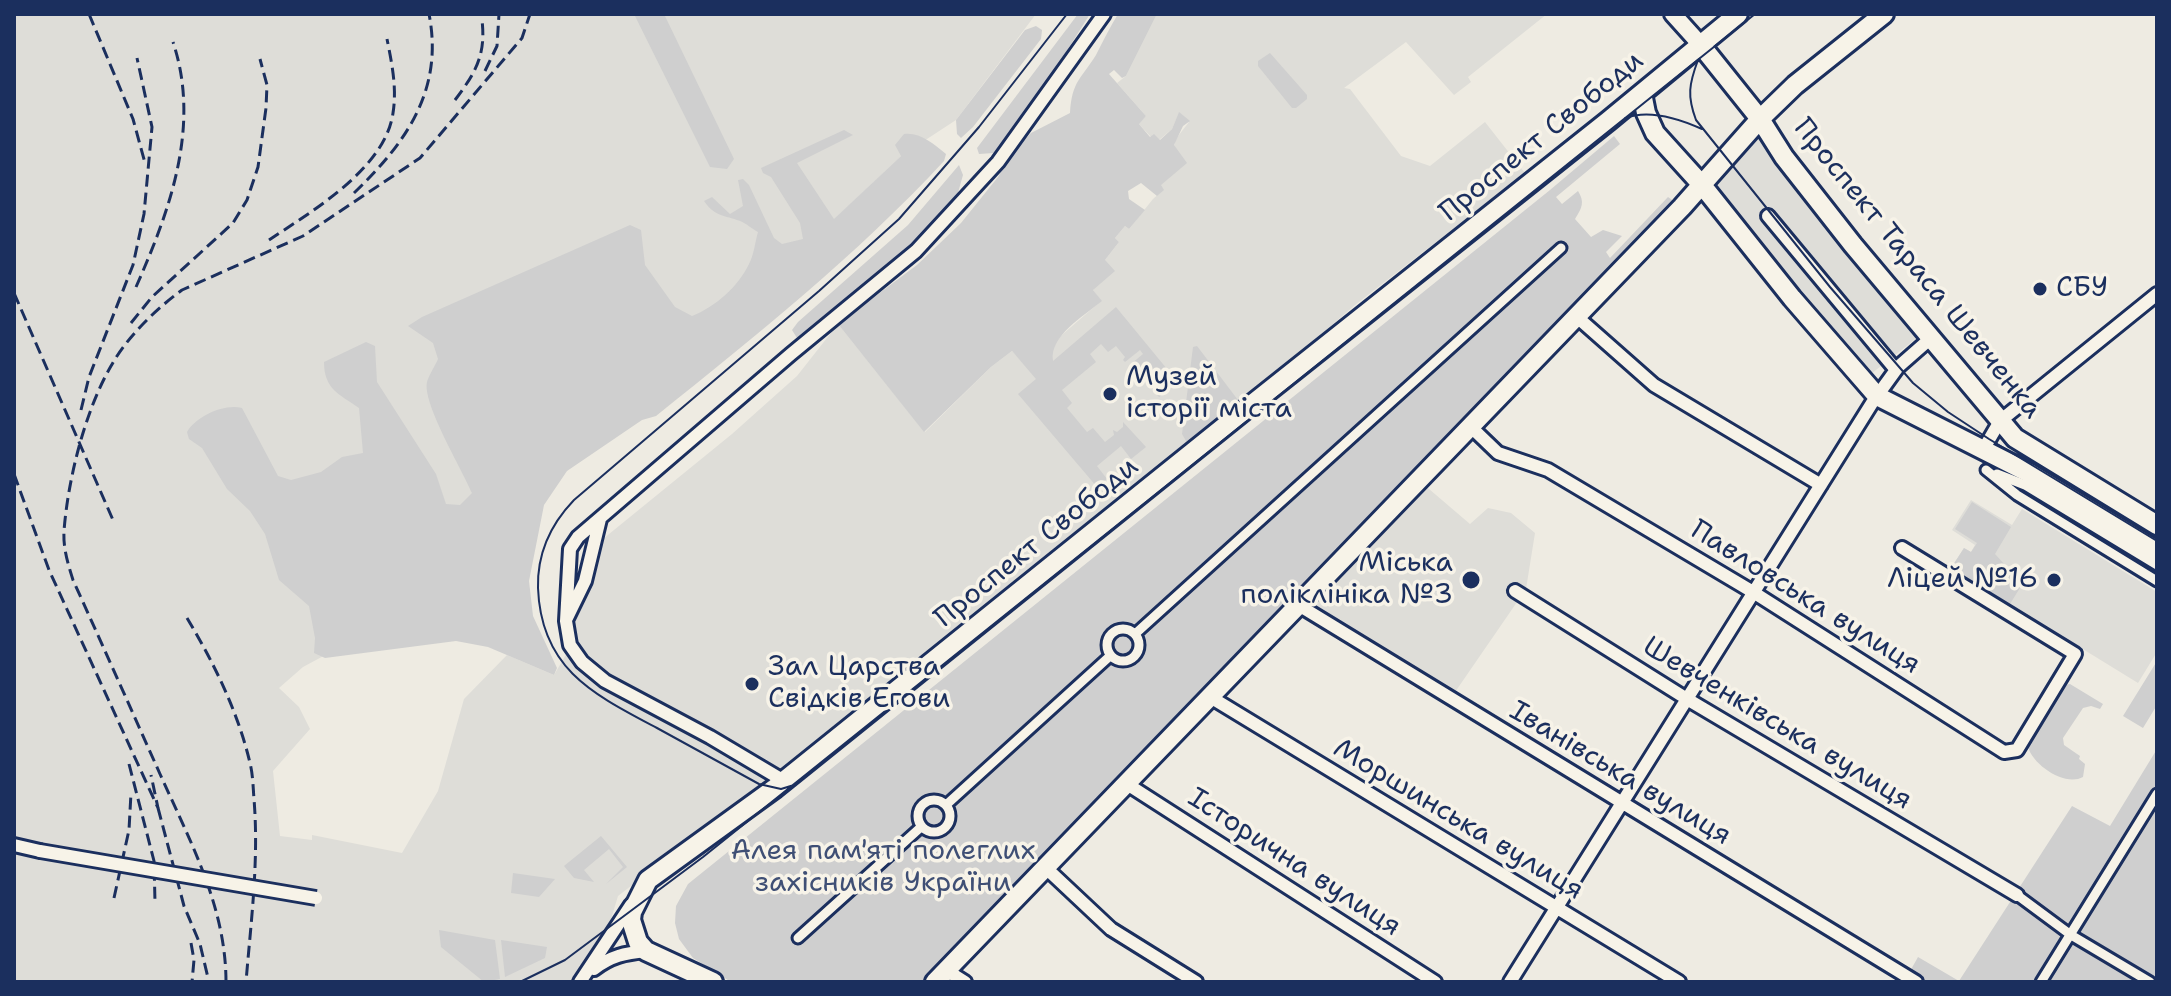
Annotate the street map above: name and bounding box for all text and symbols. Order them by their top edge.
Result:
street label: Проспект Свободи [1433,44,1651,230]
street label: Проспект Тараса Шевченка [1786,112,2048,426]
place label: СБУ [2056,272,2108,306]
marker: СБУ [2031,280,2049,298]
place label: Музей історії міста [1126,361,1292,427]
marker: Музей історії міста [1101,385,1119,403]
street label: Проспект Свободи [928,450,1146,636]
street label: Павловська вулиця [1684,514,1926,682]
place label: Міська поліклініка №3 [1241,547,1453,613]
place label: Ліцей №16 [1887,563,2038,597]
marker: Міська поліклініка №3 [1460,569,1482,591]
marker: Ліцей №16 [2045,571,2063,589]
street label: Шевченківська вулиця [1636,630,1918,818]
place label: Зал Царства Свiдкiв Егови [768,651,950,717]
marker: Зал Царства Свiдкiв Егови [743,675,761,693]
street label: Іванівська вулиця [1503,695,1737,853]
street label: Моршинська вулиця [1327,732,1589,908]
street label: Історична вулиця [1181,782,1407,944]
park label: Алея пам'яті полеглих захісників України [731,835,1035,901]

